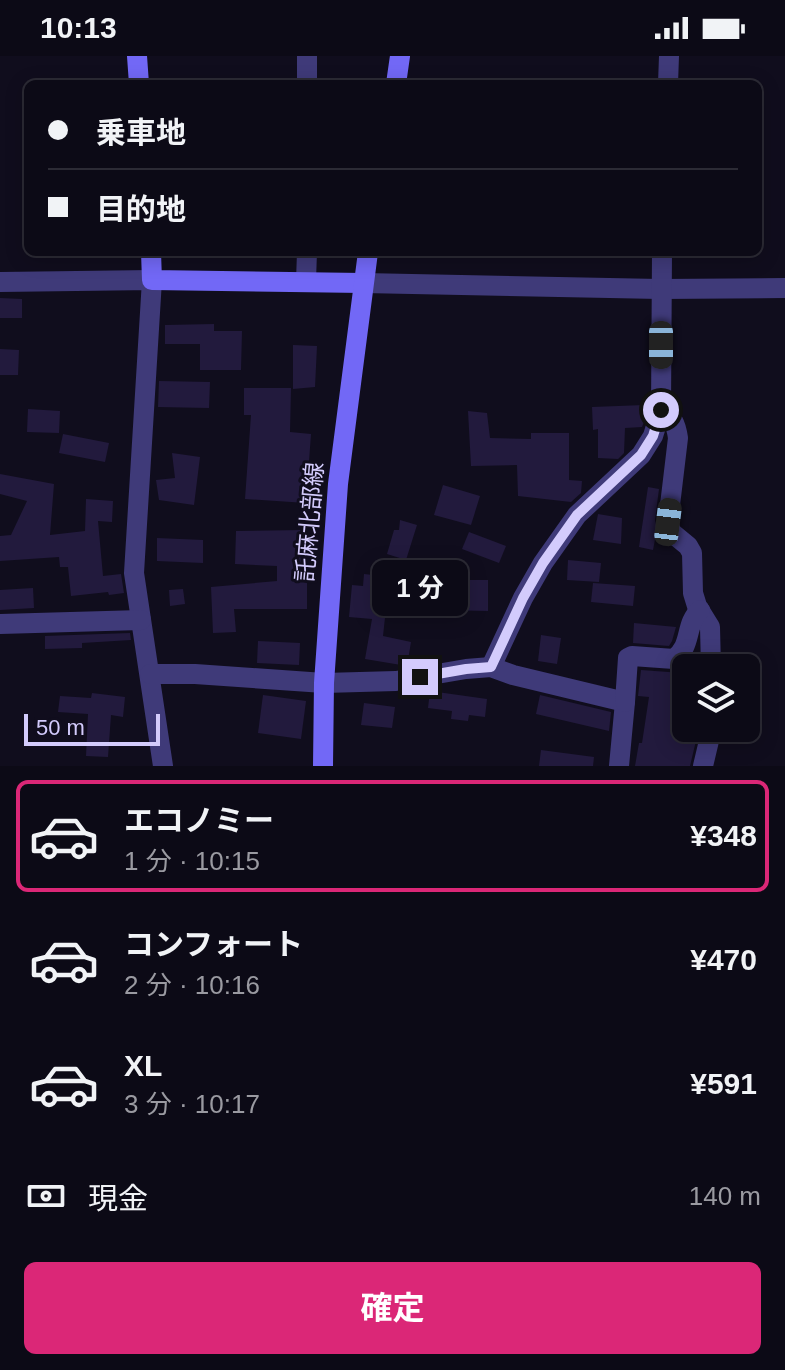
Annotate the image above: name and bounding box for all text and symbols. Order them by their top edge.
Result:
text: 10:13 [40,11,117,44]
text: 乗車地 [96,116,186,149]
text: 目的地 [96,193,186,226]
car [649,321,673,369]
route start [643,392,679,428]
street label: 託麻北部線 [291,461,328,583]
car [653,497,683,547]
callout: 1 分 [372,561,468,617]
text: 1 分 [396,573,444,603]
map controls [672,654,760,742]
button: layers [672,654,760,742]
route end [402,659,438,695]
scale bar [24,710,160,746]
text: 50 m [36,715,85,740]
icon: car [28,800,100,872]
text: エコノミー [124,804,274,837]
text: ¥348 [690,819,757,852]
text: 1 分 · 10:15 [124,846,260,876]
icon: car [28,924,100,996]
text: コンフォート [124,928,303,961]
text: ¥470 [690,943,757,976]
text: 2 分 · 10:16 [124,970,260,1000]
icon: car [28,1048,100,1120]
text: XL [124,1049,162,1082]
text: ¥591 [690,1067,757,1100]
text: 3 分 · 10:17 [124,1089,260,1119]
icon: cash [24,1174,68,1218]
text: 140 m [689,1181,761,1211]
text: 現金 [88,1182,148,1215]
button: 確定 [24,1262,761,1354]

